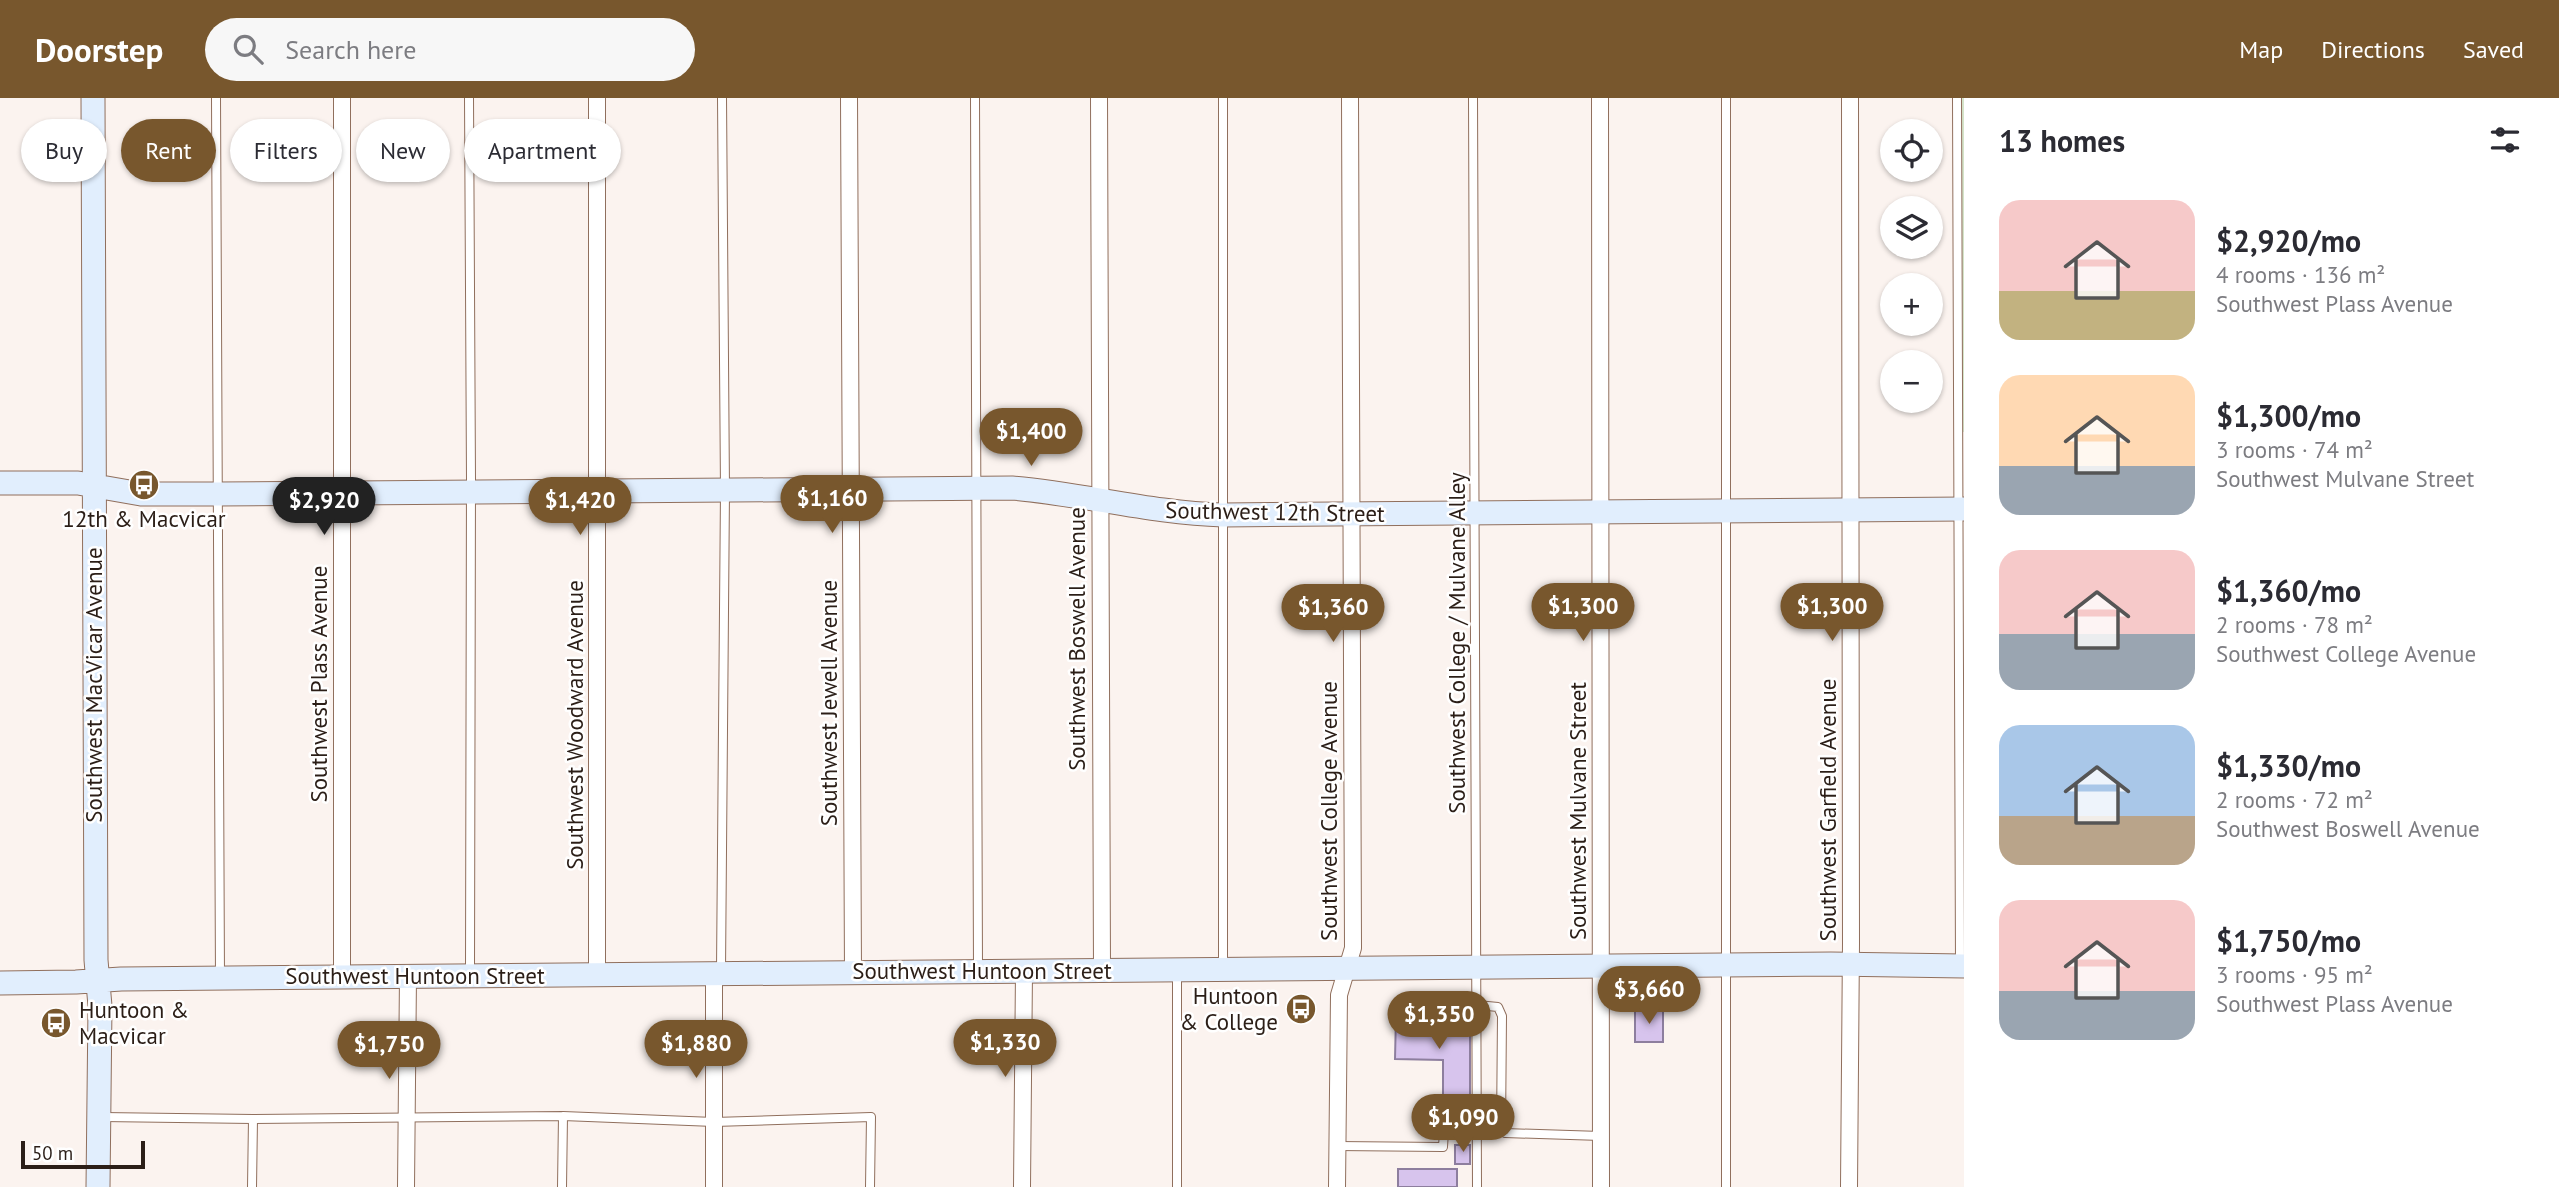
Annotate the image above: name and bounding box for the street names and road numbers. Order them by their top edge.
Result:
street label: Southwest College / Mulvane Alley [1442,472,1471,814]
street label: Southwest 12th Street [1165,495,1385,528]
street label: Southwest Boswell Avenue [1062,507,1091,771]
street label: Southwest MacVicar Avenue [79,547,108,823]
street label: Southwest Plass Avenue [304,566,333,802]
street label: Southwest Woodward Avenue [560,580,589,870]
street label: Southwest Jewell Avenue [814,580,843,826]
street label: Southwest Garfield Avenue [1813,678,1842,942]
street label: Southwest College Avenue [1314,681,1343,941]
street label: Southwest Mulvane Street [1563,682,1592,940]
street label: Southwest Huntoon Street [852,956,1112,985]
street label: Southwest Huntoon Street [285,961,545,990]

